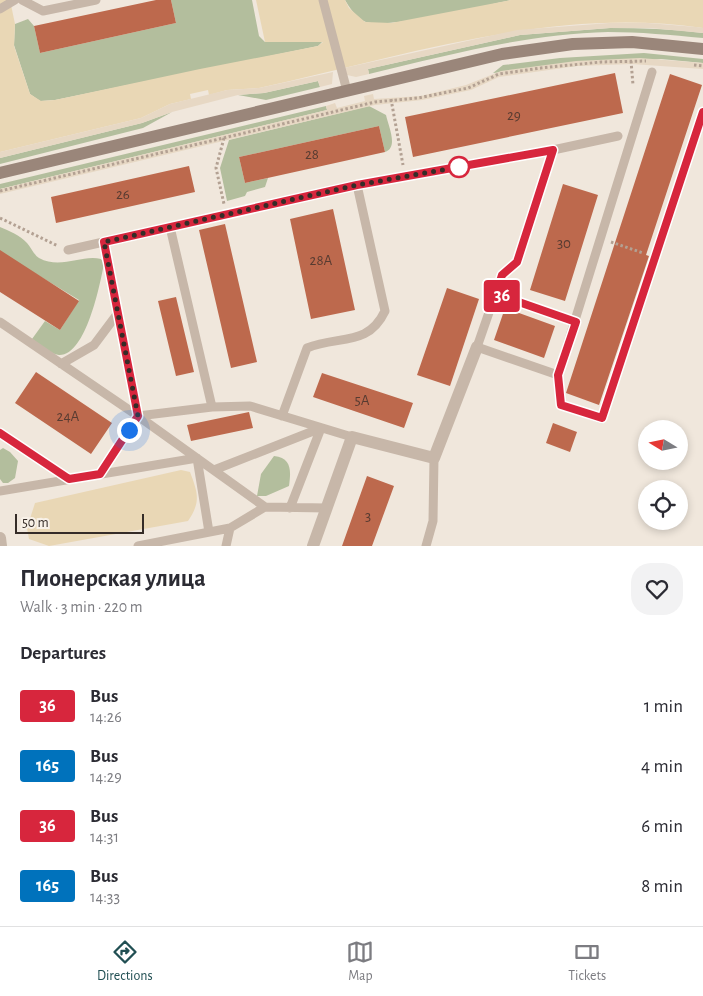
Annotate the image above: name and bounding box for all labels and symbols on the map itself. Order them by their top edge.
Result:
house number: 29 [507,108,521,123]
house number: 28 [305,147,319,162]
unlabelled marker [448,156,470,178]
house number: 26 [116,187,130,202]
house number: 30 [557,236,571,251]
house number: 28А [310,253,333,268]
line badge: 36 [480,280,524,312]
house number: 5А [354,393,370,408]
house number: 24А [57,409,80,424]
your location [117,418,142,443]
north arrow [638,420,688,470]
house number: 3 [365,509,371,524]
scale bar [15,511,144,534]

